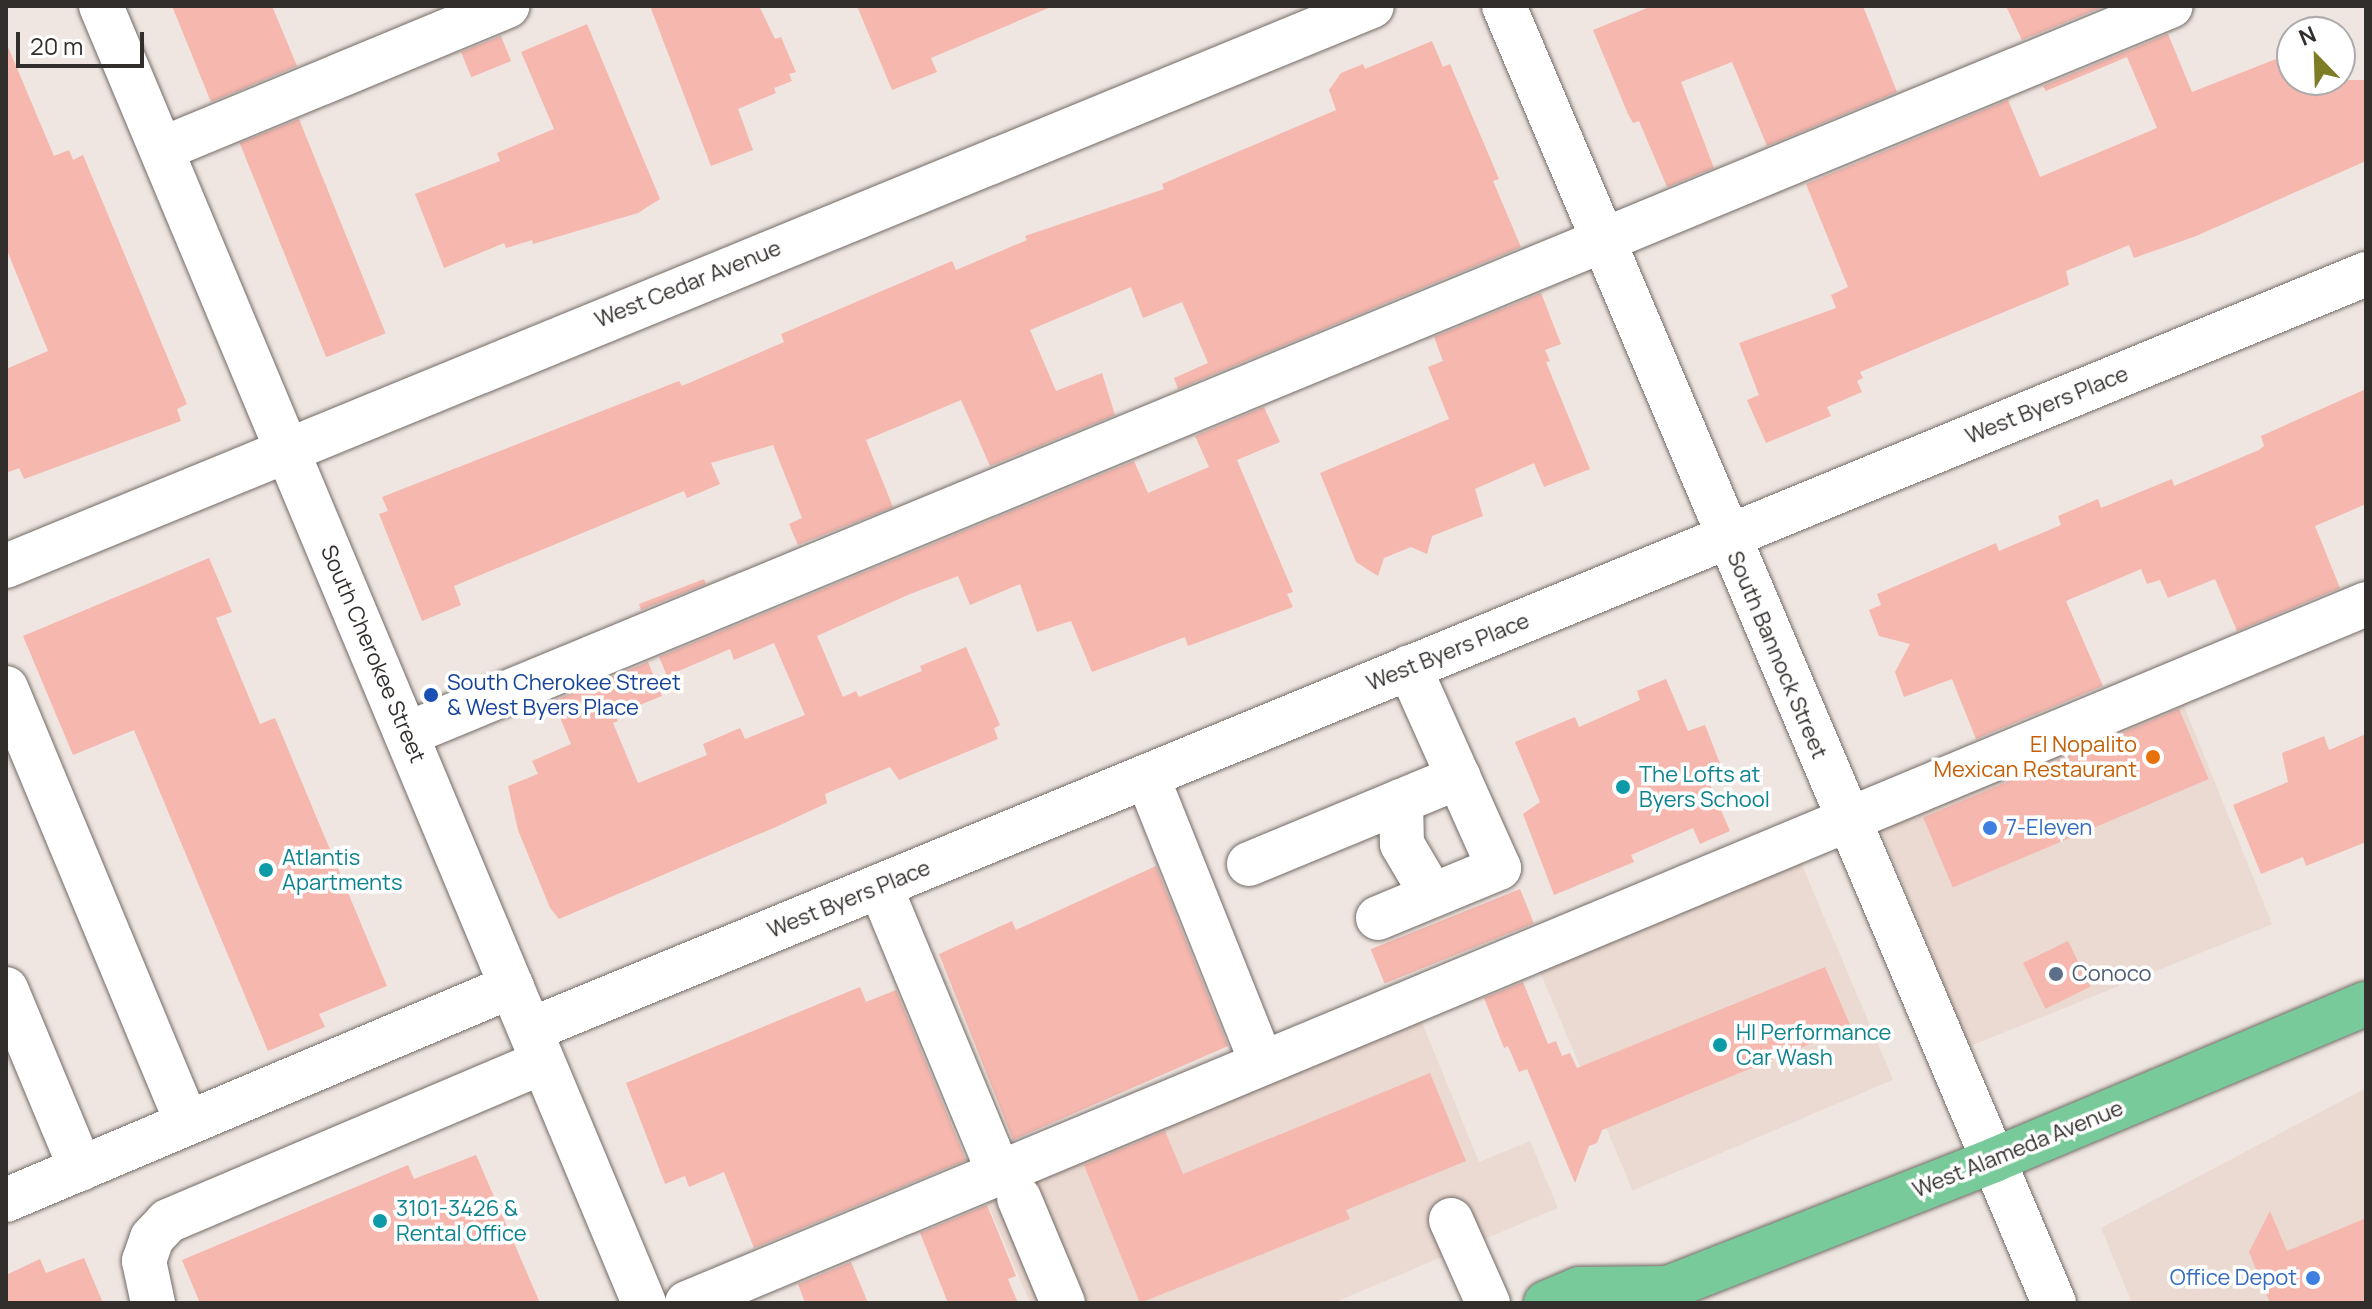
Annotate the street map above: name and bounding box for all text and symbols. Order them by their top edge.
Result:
scale bar [20,16,148,66]
north arrow [2276,16,2356,96]
text: N [2294,19,2321,53]
text: 20 m [30,29,83,62]
street label: West Cedar Avenue [591,235,785,333]
street label: West Byers Place [1962,360,2132,450]
street label: South Cherokee Street [315,541,431,767]
street label: South Bannock Street [1721,547,1833,763]
street label: West Byers Place [1363,607,1533,697]
place label: South Cherokee Street & West Byers Place [447,669,681,720]
marker: South Cherokee Street & West Byers Place [422,686,440,704]
place label: El Nopalito Mexican Restaurant [1934,731,2137,782]
marker: El Nopalito Mexican Restaurant [2144,748,2162,766]
place label: The Lofts at Byers School [1639,761,1770,812]
marker: The Lofts at Byers School [1614,778,1632,796]
place label: 7-Eleven [2006,815,2092,841]
marker: 7-Eleven [1981,819,1999,837]
place label: Atlantis Apartments [282,844,402,896]
street label: West Byers Place [764,854,934,944]
marker: Atlantis Apartments [257,861,275,879]
place label: Conoco [2072,961,2152,987]
marker: Conoco [2047,965,2065,983]
place label: HI Performance Car Wash [1736,1019,1891,1070]
marker: HI Performance Car Wash [1711,1036,1729,1054]
street label: West Alameda Avenue [1909,1095,2127,1203]
place label: 3101-3426 & Rental Office [396,1195,527,1246]
marker: 3101-3426 & Rental Office [371,1212,389,1230]
place label: Office Depot [2170,1265,2297,1291]
marker: Office Depot [2304,1269,2322,1287]

